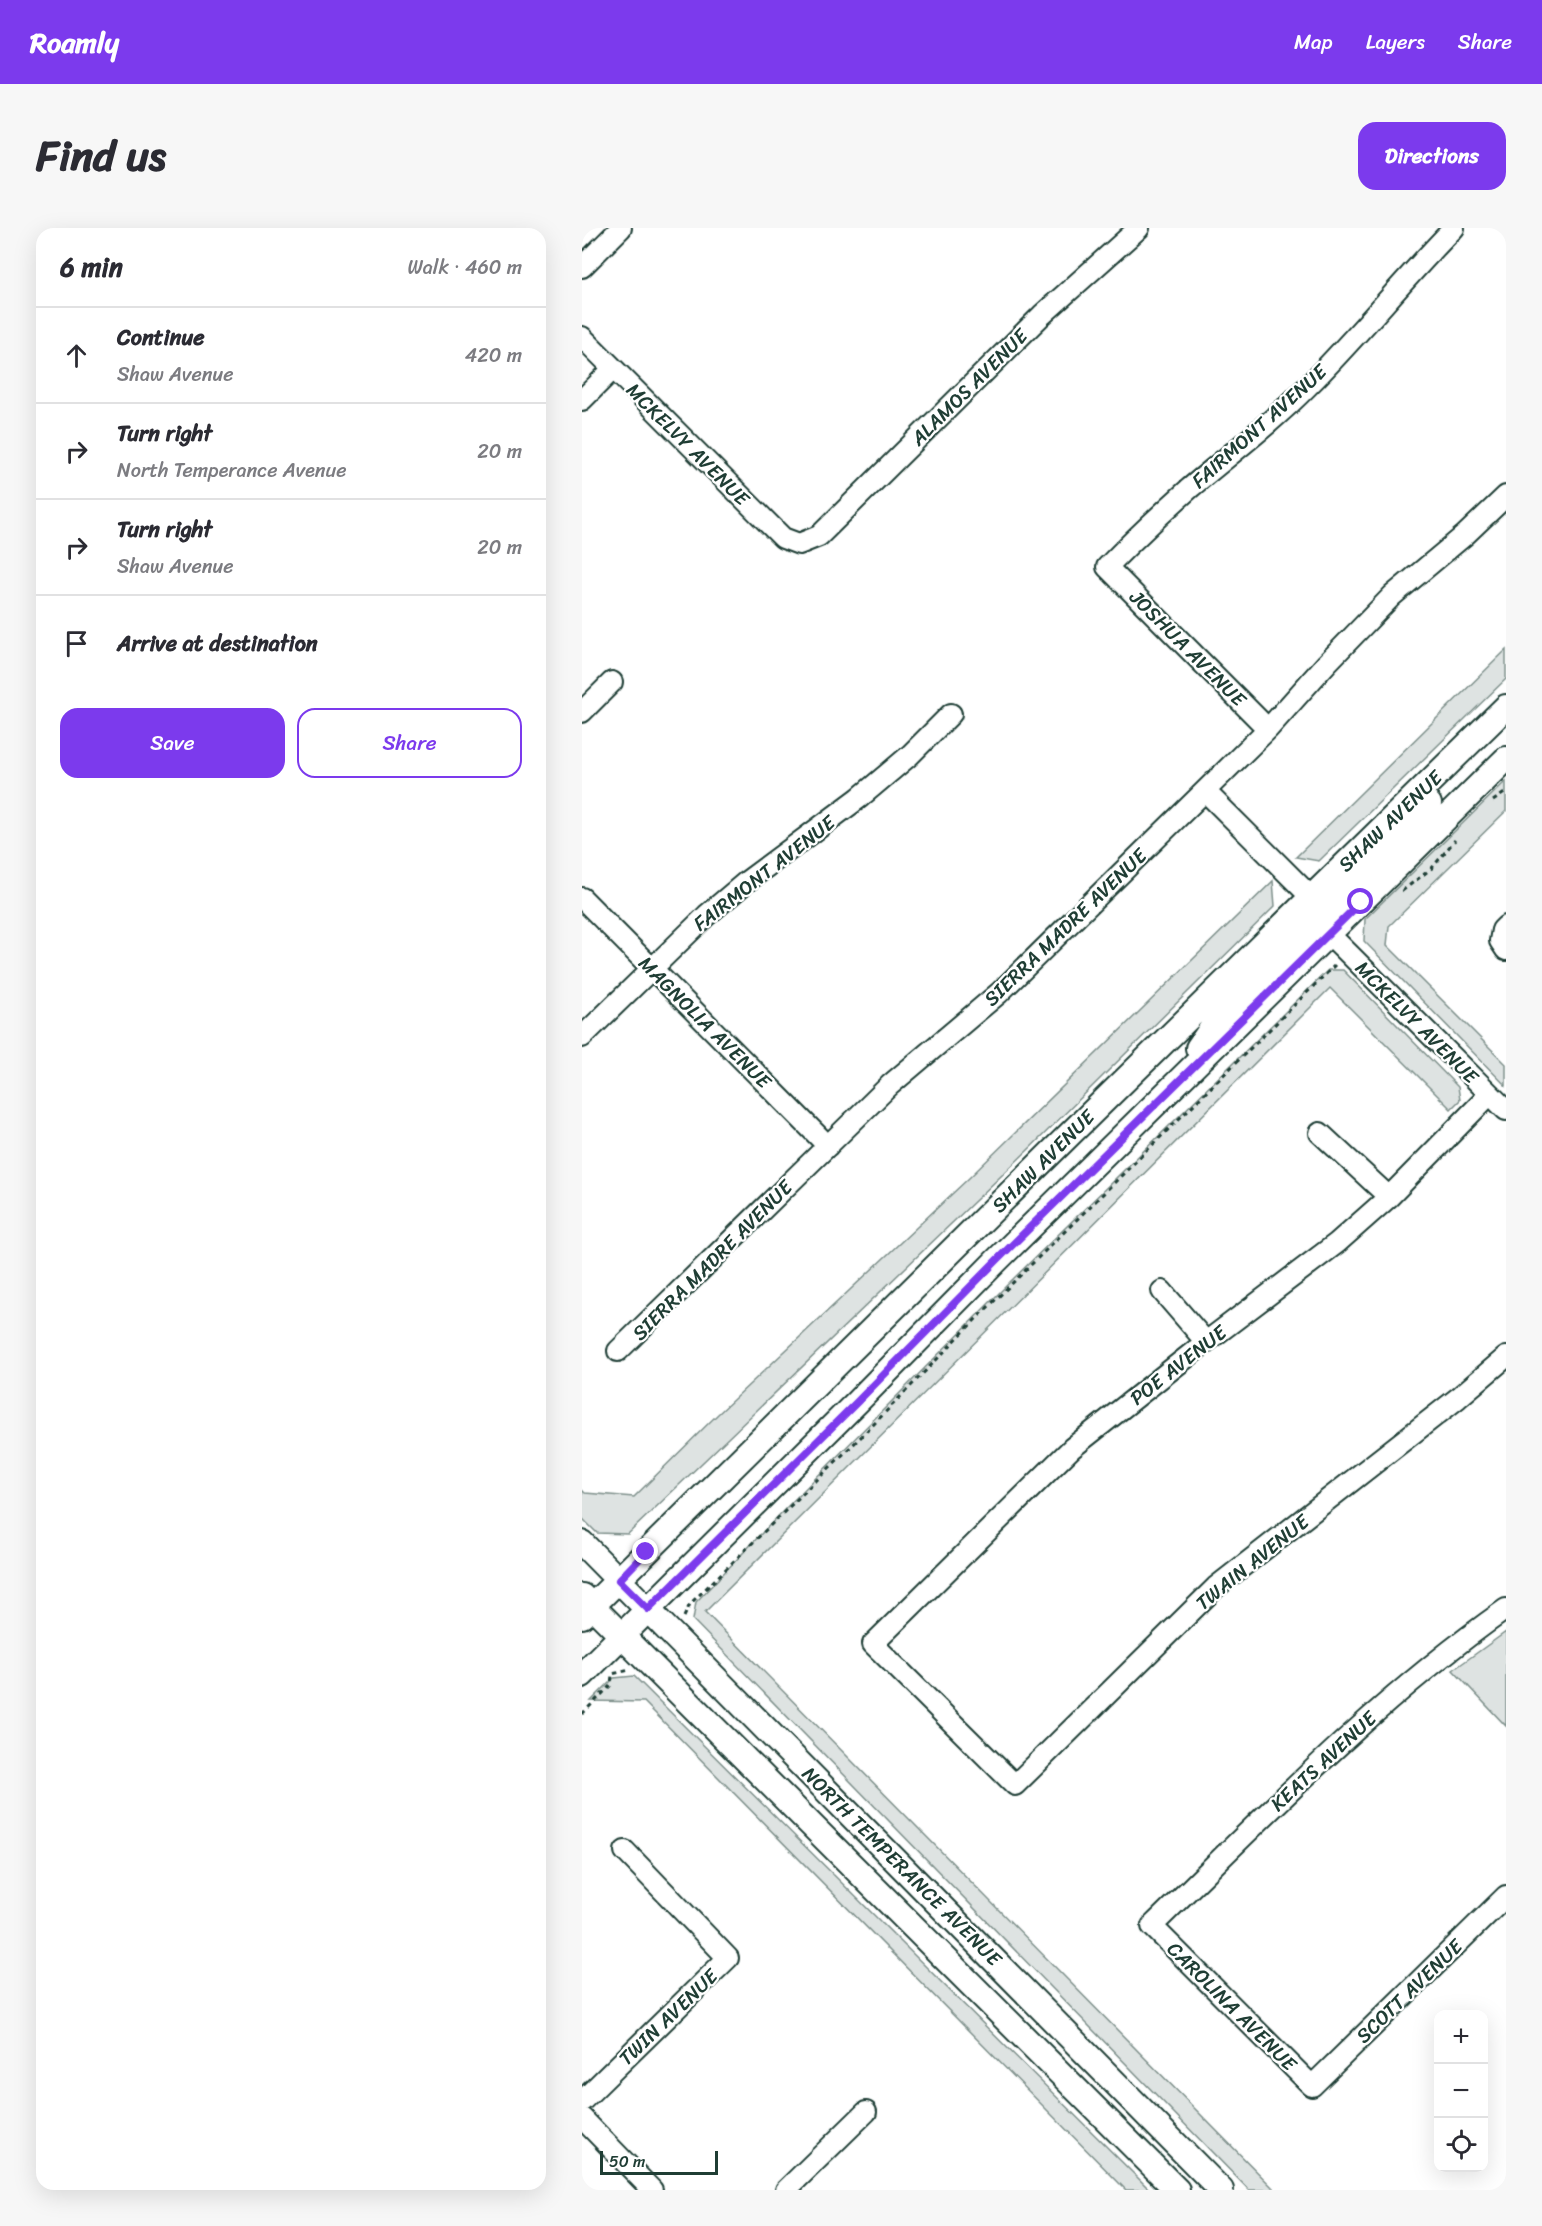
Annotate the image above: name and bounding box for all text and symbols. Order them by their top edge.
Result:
text: Roamly [30,18,119,67]
text: Map [1294,23,1333,61]
text: Layers [1366,23,1425,61]
text: Share [1458,23,1512,61]
text: Find us [36,119,166,193]
button: Directions [1358,122,1506,190]
text: 6 min [60,244,123,290]
text: Walk · 460 m [407,250,522,285]
text: Continue [117,318,205,357]
street label: ALAMOS AVENUE [901,319,1038,455]
text: 420 m [465,338,522,373]
icon: ahead [60,339,93,372]
street label: FAIRMONT AVENUE [1183,354,1337,497]
text: Shaw Avenue [117,357,234,392]
street label: MCKELVY AVENUE [617,374,759,516]
text: Turn right [117,414,212,453]
text: 20 m [477,434,522,469]
icon: right [60,435,93,468]
text: North Temperance Avenue [117,453,347,488]
text: Turn right [117,510,212,549]
text: 20 m [477,530,522,565]
icon: right [60,531,93,564]
text: Shaw Avenue [117,549,234,584]
street label: JOSHUA AVENUE [1120,581,1256,717]
text: Arrive at destination [117,624,318,663]
icon: arrive [60,627,93,660]
button: Save [60,708,285,778]
button: Share [297,708,522,778]
street label: SHAW AVENUE [1329,760,1453,881]
street label: FAIRMONT AVENUE [685,805,845,941]
street label: SIERRA MADRE AVENUE [975,838,1157,1015]
route start [1347,888,1373,914]
street label: MAGNOLIA AVENUE [630,947,781,1099]
street label: MCKELVY AVENUE [1346,952,1488,1094]
street label: SHAW AVENUE [983,1100,1105,1222]
street label: SIERRA MADRE AVENUE [624,1170,803,1349]
street label: POE AVENUE [1122,1315,1236,1415]
street label: TWAIN AVENUE [1188,1504,1318,1619]
route end [632,1538,658,1564]
street label: KEATS AVENUE [1262,1701,1386,1820]
street label: NORTH TEMPERANCE AVENUE [793,1758,1011,1976]
street label: SCOTT AVENUE [1347,1929,1473,2052]
street label: CAROLINA AVENUE [1158,1933,1306,2081]
street label: TWIN AVENUE [610,1959,728,2075]
map controls [1434,2010,1488,2172]
button: + [1434,2010,1488,2064]
button: − [1434,2064,1488,2118]
button: locate [1434,2118,1488,2172]
text: 50 m [609,2147,645,2176]
scale bar [600,2148,718,2176]

